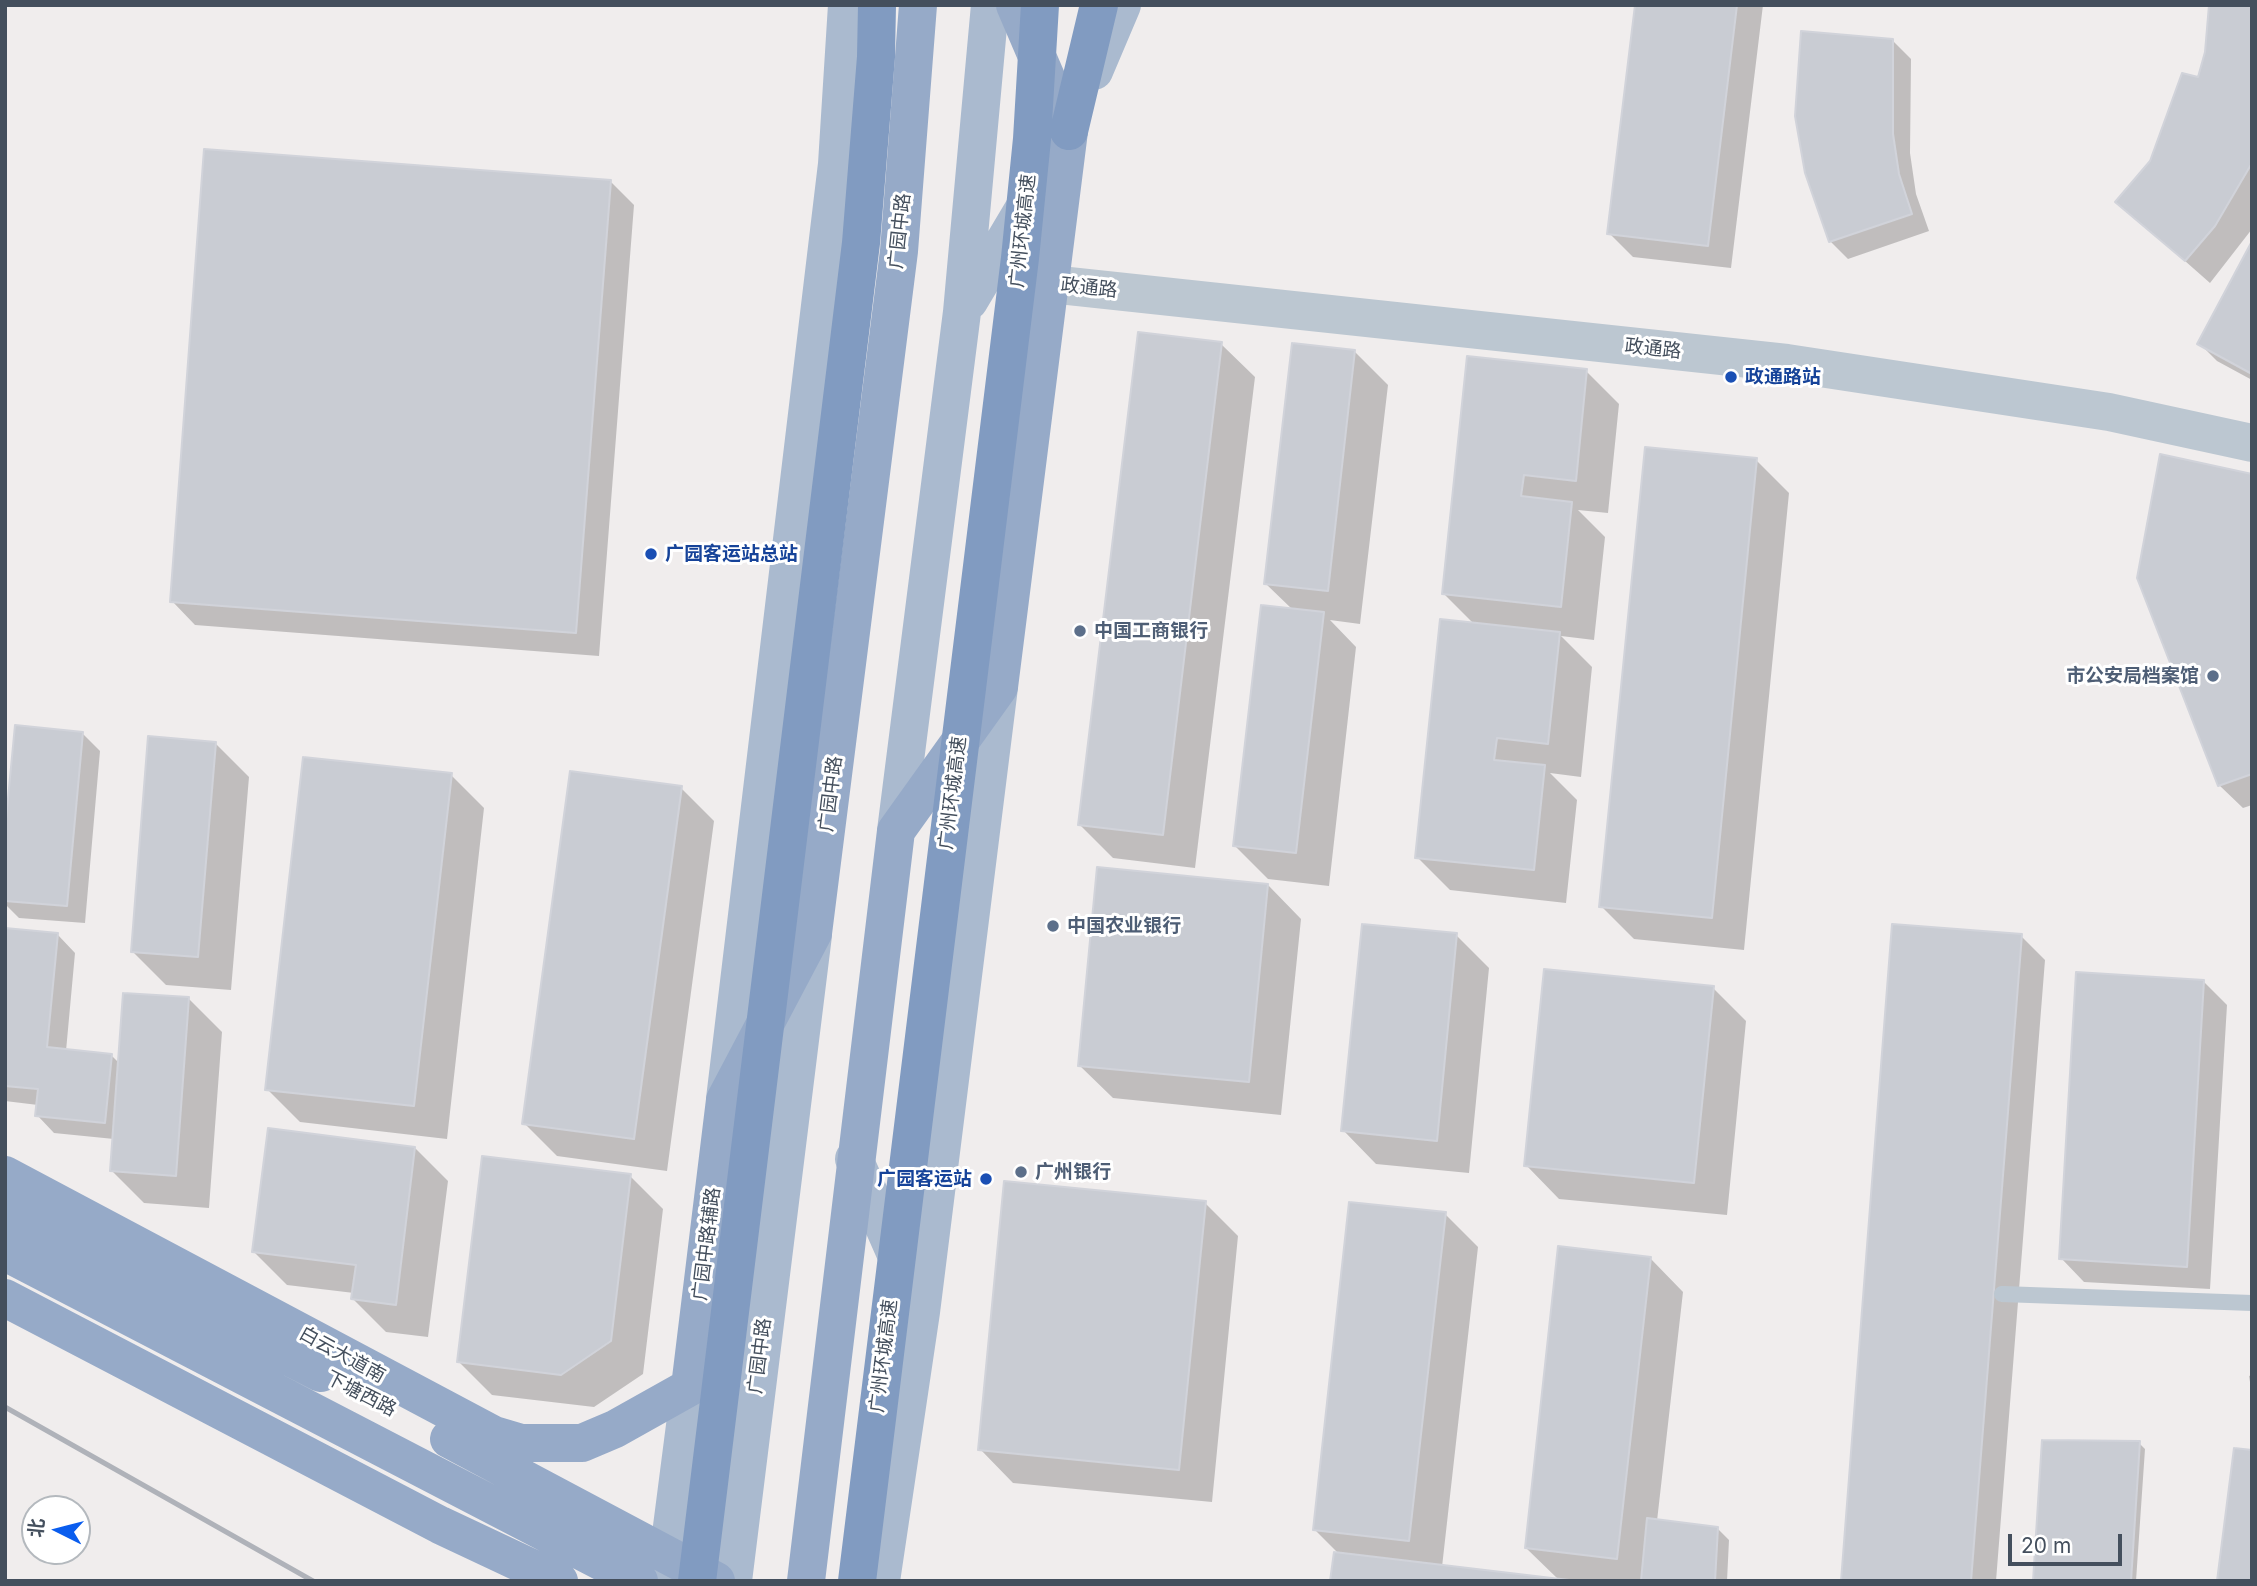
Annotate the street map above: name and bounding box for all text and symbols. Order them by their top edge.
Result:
street label: 广州环城高速 [1006,173,1040,289]
street label: 广园中路 [885,192,915,270]
street label: 政通路 [1059,274,1119,302]
street label: 政通路 [1623,335,1683,363]
place label: 政通路站 [1745,366,1821,388]
marker: 政通路站 [1723,369,1739,385]
place label: 广园客运站总站 [665,543,798,565]
marker: 广园客运站总站 [643,546,659,562]
place label: 中国工商银行 [1094,620,1208,642]
marker: 中国工商银行 [1072,623,1088,639]
place label: 市公安局档案馆 [2066,665,2199,687]
marker: 市公安局档案馆 [2205,668,2221,684]
street label: 广州环城高速 [935,735,971,851]
street label: 广园中路 [815,755,847,833]
place label: 中国农业银行 [1067,915,1181,937]
marker: 中国农业银行 [1045,918,1061,934]
place label: 广州银行 [1035,1161,1111,1183]
marker: 广州银行 [1013,1164,1029,1180]
place label: 广园客运站 [877,1168,972,1190]
marker: 广园客运站 [978,1171,994,1187]
street label: 广园中路辅路 [689,1186,725,1302]
street label: 广州环城高速 [866,1298,902,1414]
street label: 广园中路 [744,1317,776,1395]
street label: 白云大道南 [295,1322,389,1388]
street label: 下塘西路 [322,1367,400,1421]
north arrow [21,1495,91,1565]
text: 北 [24,1517,49,1539]
scale bar [2012,1520,2126,1564]
text: 20 m [2021,1533,2071,1558]

